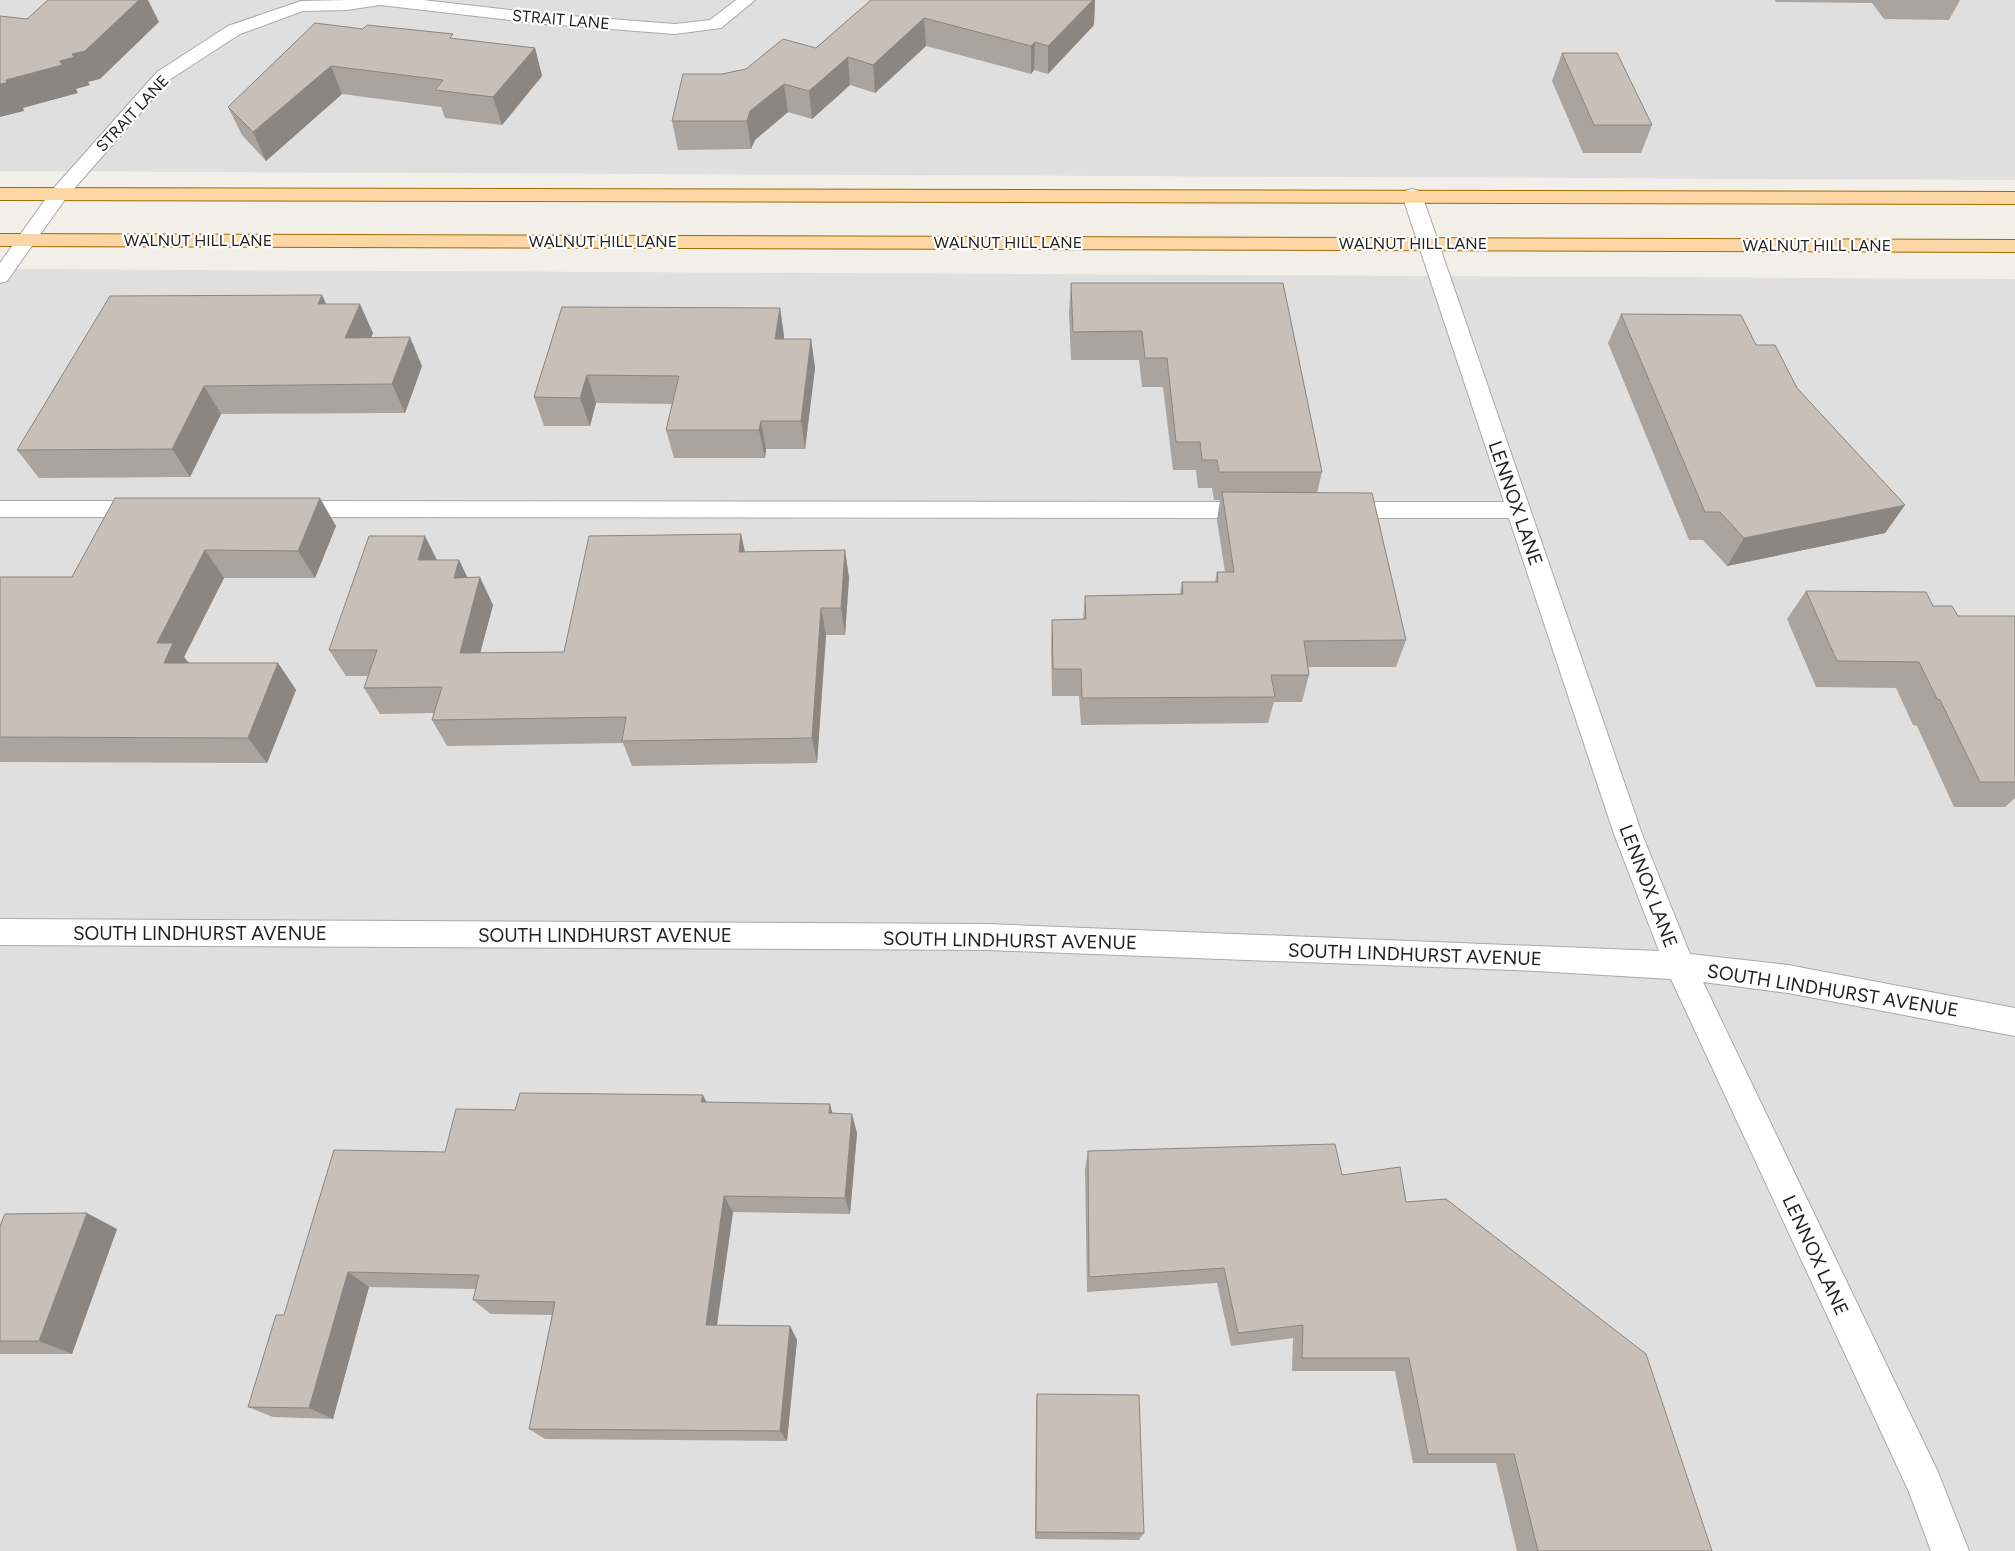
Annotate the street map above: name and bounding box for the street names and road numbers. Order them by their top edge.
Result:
street label: STRAIT LANE [511,6,610,33]
street label: STRAIT LANE [92,71,173,156]
street label: WALNUT HILL LANE [124,231,272,250]
street label: WALNUT HILL LANE [529,232,677,251]
street label: WALNUT HILL LANE [934,233,1082,252]
street label: WALNUT HILL LANE [1339,234,1487,253]
street label: WALNUT HILL LANE [1743,236,1891,255]
street label: LENNOX LANE [1483,438,1548,569]
street label: LENNOX LANE [1614,821,1683,951]
street label: SOUTH LINDHURST AVENUE [73,922,327,945]
street label: SOUTH LINDHURST AVENUE [478,924,732,947]
street label: SOUTH LINDHURST AVENUE [883,927,1137,954]
street label: SOUTH LINDHURST AVENUE [1288,939,1542,970]
street label: SOUTH LINDHURST AVENUE [1706,959,1960,1022]
street label: LENNOX LANE [1778,1191,1854,1319]

